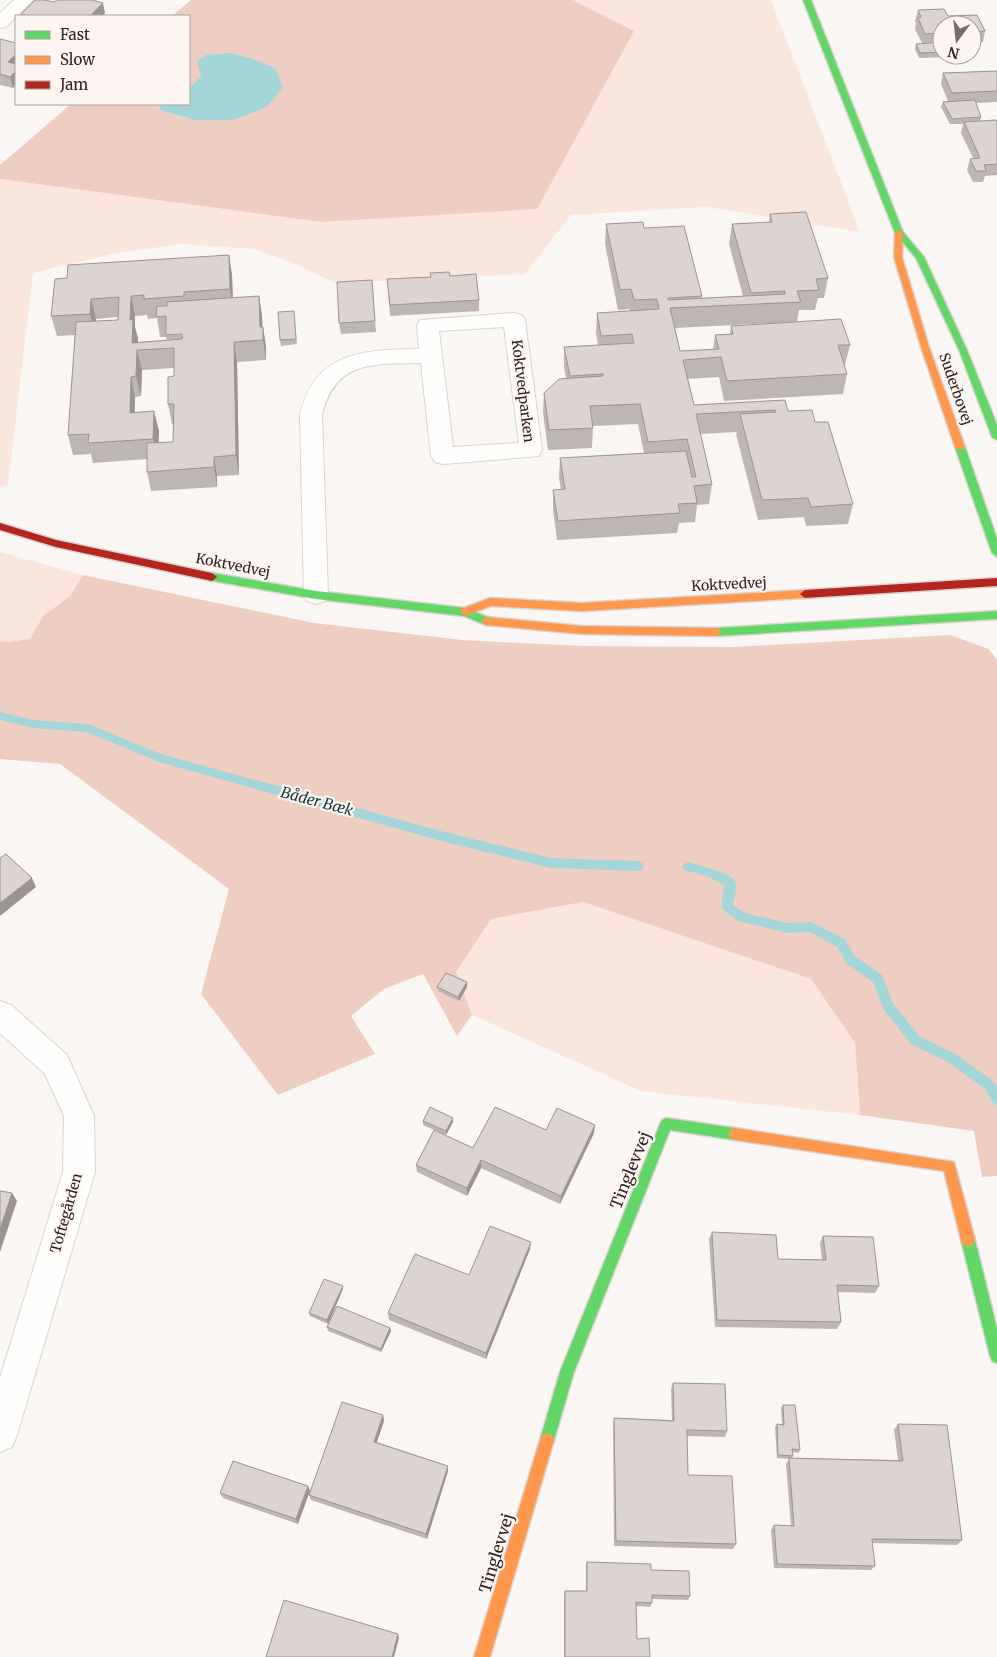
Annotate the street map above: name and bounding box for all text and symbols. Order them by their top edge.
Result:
legend [15,15,190,105]
north arrow [932,15,982,65]
text: Fast [60,25,90,44]
text: N [946,42,961,63]
text: Slow [60,50,95,69]
text: Jam [59,75,88,94]
street label: Koktvedparken [508,339,538,443]
street label: Suderbovej [935,351,977,427]
street label: Koktvedvej [194,549,272,581]
street label: Koktvedvej [691,573,767,595]
water label: Båder Bæk [279,782,356,820]
street label: Tinglevvej [605,1128,655,1212]
street label: Toftegården [46,1171,86,1255]
street label: Tinglevvej [474,1511,518,1595]

